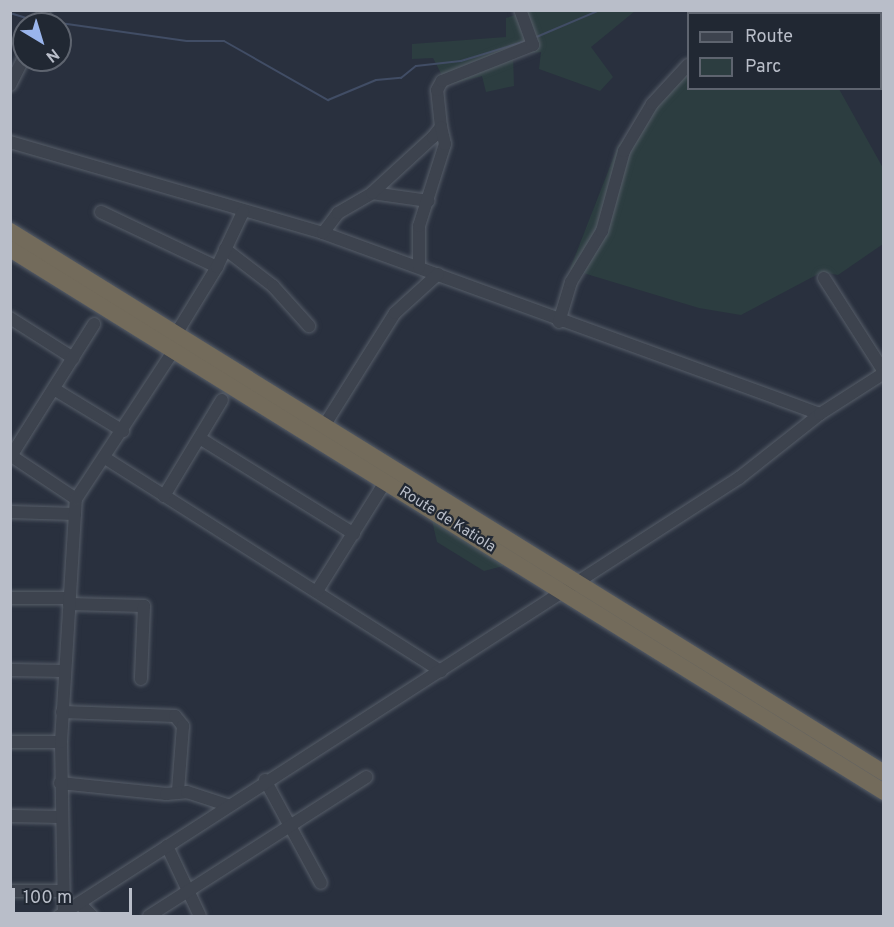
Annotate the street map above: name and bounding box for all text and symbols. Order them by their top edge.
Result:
north arrow [12,12,72,72]
legend [687,12,882,90]
text: Route [745,26,793,49]
text: N [41,43,63,66]
text: Parc [745,56,781,79]
street label: Route de Katiola [395,483,499,557]
scale bar [15,876,135,914]
text: 100 m [23,887,72,910]

